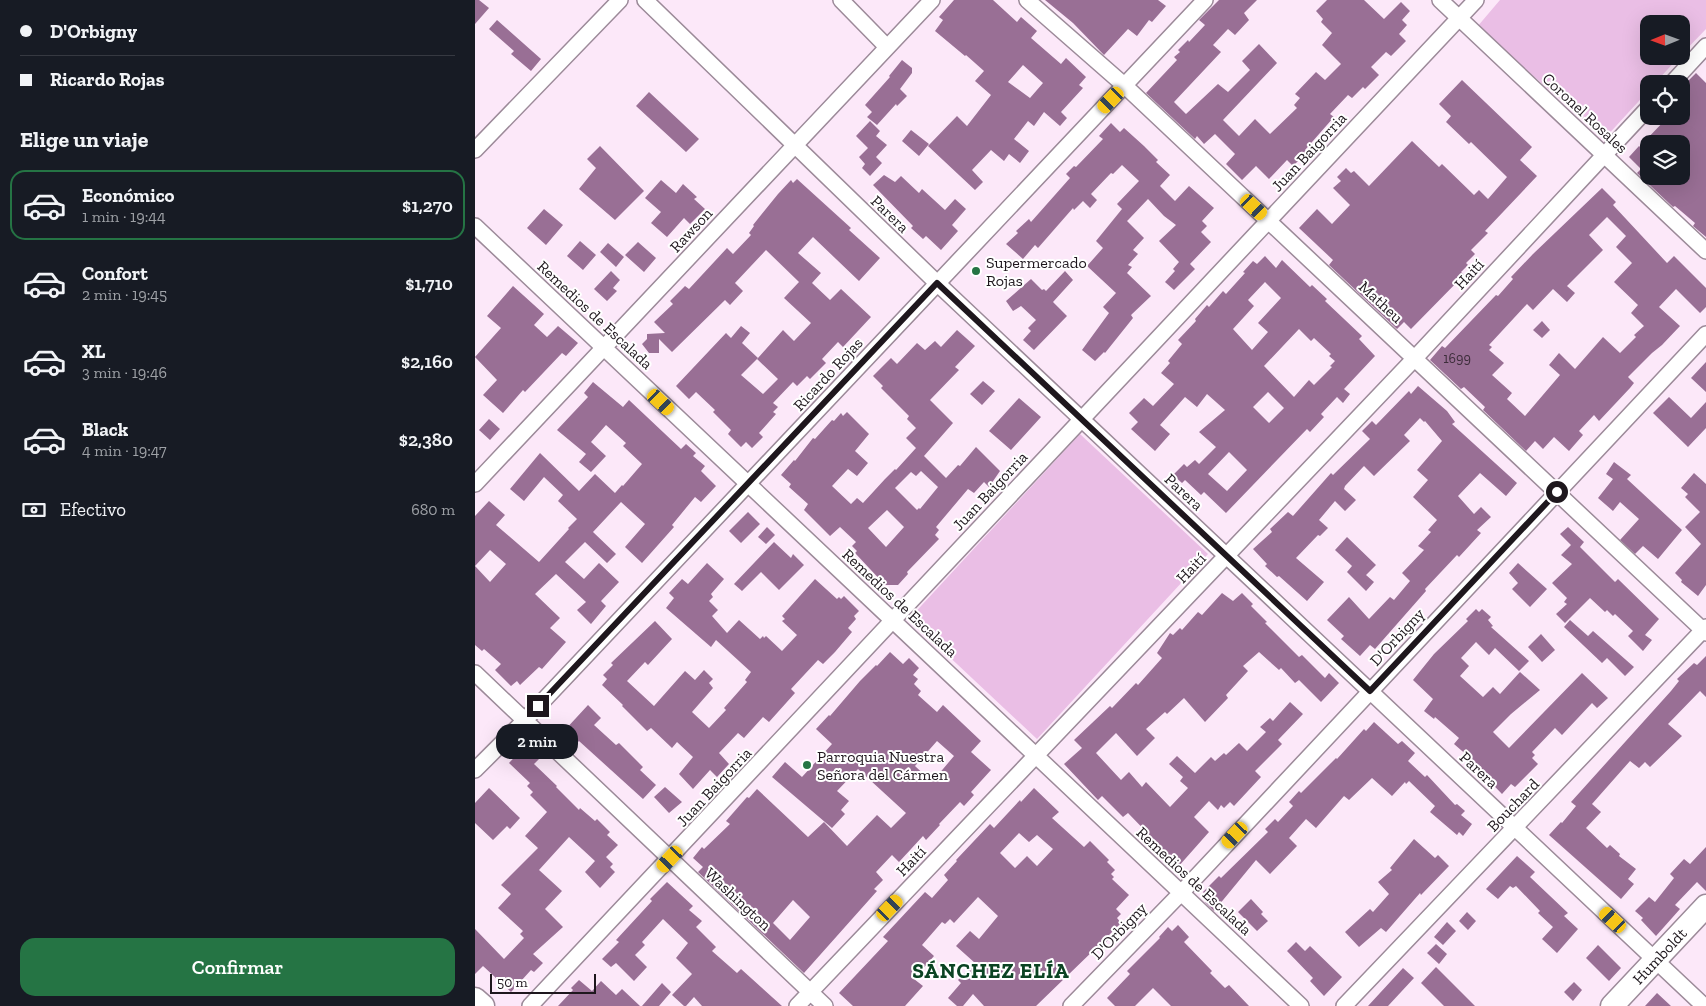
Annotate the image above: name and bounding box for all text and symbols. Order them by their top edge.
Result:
north arrow [1640,15,1690,65]
map controls [1640,15,1690,185]
text: D'Orbigny [50,20,137,43]
text: Ricardo Rojas [50,68,164,91]
street label: Coronel Rosales [1538,69,1632,157]
button: locate [1640,75,1690,125]
car [1095,84,1126,116]
street label: Juan Baigorria [1268,108,1351,195]
text: Elige un viaje [20,126,148,153]
button: layers [1640,135,1690,185]
icon: car [22,183,67,228]
text: Económico [82,184,175,207]
street label: Parera [867,191,913,237]
car [1237,191,1270,223]
text: $1,270 [402,194,453,217]
street label: Rawson [666,203,717,256]
text: 1 min · 19:44 [82,207,166,226]
place label: Supermercado Rojas [986,253,1087,290]
street label: Haití [1450,255,1488,293]
street label: Remedios de Escalada [533,257,657,373]
icon: car [22,261,67,306]
text: Confort [82,262,148,285]
marker: Supermercado Rojas [970,265,982,277]
text: $1,710 [405,272,453,295]
street label: Matheu [1355,277,1407,327]
text: 2 min · 19:45 [82,285,167,304]
street label: Ricardo Rojas [789,333,867,415]
icon: car [22,339,67,384]
text: XL [82,340,105,363]
text: $2,160 [401,350,453,373]
house number: 1699 [1443,350,1471,367]
text: 3 min · 19:46 [82,363,167,382]
car [644,386,677,418]
icon: car [22,417,67,462]
text: Black [82,418,128,441]
text: $2,380 [399,428,453,451]
text: 4 min · 19:47 [82,441,167,460]
street label: Juan Baigorria [949,447,1032,534]
street label: Parera [1161,470,1207,515]
route start [1546,481,1568,503]
icon: cash [20,496,48,524]
text: Efectivo [60,498,126,521]
text: 680 m [411,500,455,519]
street label: Remedios de Escalada [838,545,962,661]
street label: Haití [1172,549,1210,587]
street label: D'Orbigny [1366,604,1429,670]
route end [527,695,549,717]
callout: 2 min [497,724,579,758]
text: 2 min [517,732,557,751]
street label: Juan Baigorria [673,743,756,830]
place label: Parroquia Nuestra Señora del Cármen [817,747,949,784]
street label: Parera [1456,748,1502,793]
marker: Parroquia Nuestra Señora del Cármen [801,759,813,771]
street label: Bouchard [1483,774,1543,835]
car [1219,819,1250,851]
street label: Remedios de Escalada [1132,823,1256,939]
street label: Haití [892,842,930,880]
car [654,843,685,875]
street label: Washington [701,864,776,935]
car [874,892,905,924]
street label: D'Orbigny [1087,898,1151,963]
car [1596,904,1629,936]
street label: Humboldt [1628,924,1690,988]
button: Confirmar [20,938,455,996]
district label: SÁNCHEZ ELÍA [912,958,1070,983]
scale bar [490,971,596,994]
text: 50 m [497,974,528,991]

